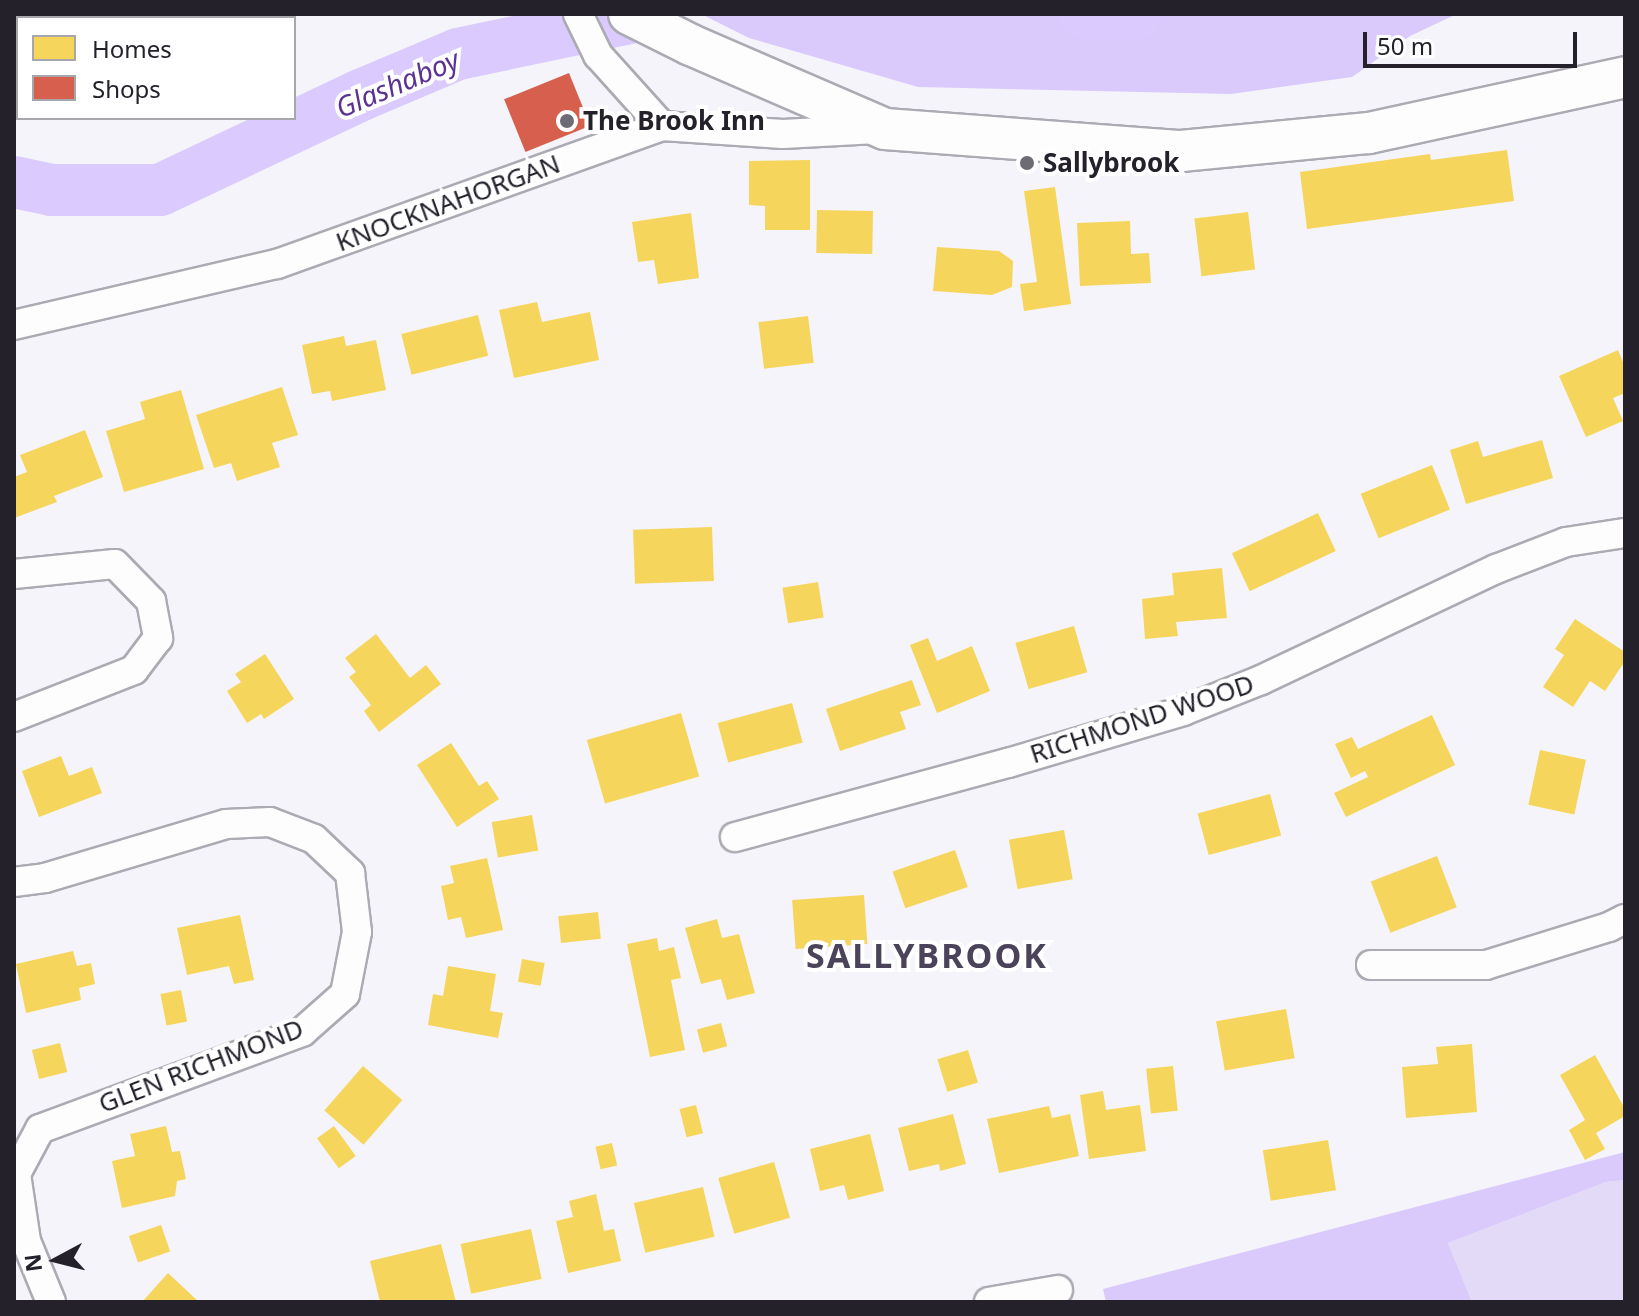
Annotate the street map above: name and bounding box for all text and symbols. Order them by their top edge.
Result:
legend [16,16,296,120]
scale bar [1367,16,1581,66]
text: 50 m [1377,29,1433,62]
text: Homes [92,32,172,65]
water label: Glashaboy [330,42,464,124]
text: Shops [92,72,161,105]
place label: The Brook Inn [583,105,765,137]
marker: The Brook Inn [558,112,576,130]
place label: Sallybrook [1043,147,1179,179]
street label: KNOCKNAHORGAN [332,148,564,258]
marker: Sallybrook [1018,154,1036,172]
street label: RICHMOND WOOD [1026,668,1258,770]
district label: SALLYBROOK [806,936,1048,976]
street label: GLEN RICHMOND [94,1013,308,1119]
north arrow [16,1220,96,1300]
text: N [16,1252,48,1274]

